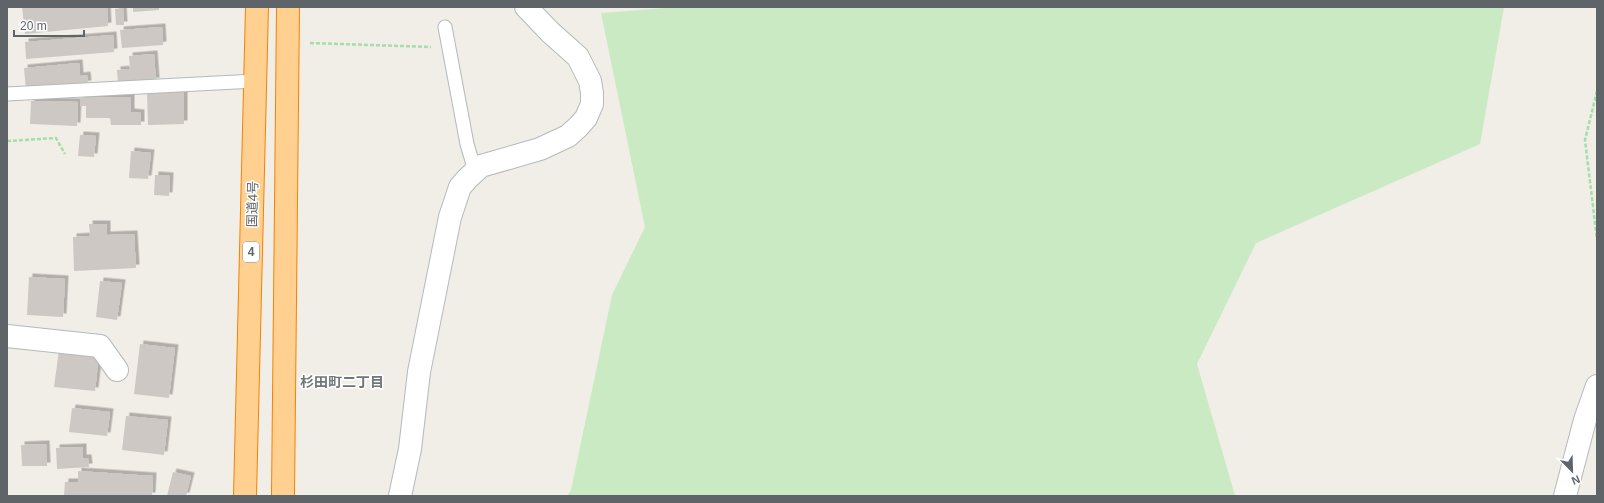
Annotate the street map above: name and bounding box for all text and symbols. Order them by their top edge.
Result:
scale bar [14,12,84,38]
text: 20 m [20,19,47,33]
street label: 国道4号 [245,181,260,227]
road number: 4 [243,242,259,262]
district label: 杉田町二丁目 [300,374,384,390]
north arrow [1552,451,1592,491]
text: N [1570,473,1582,487]

